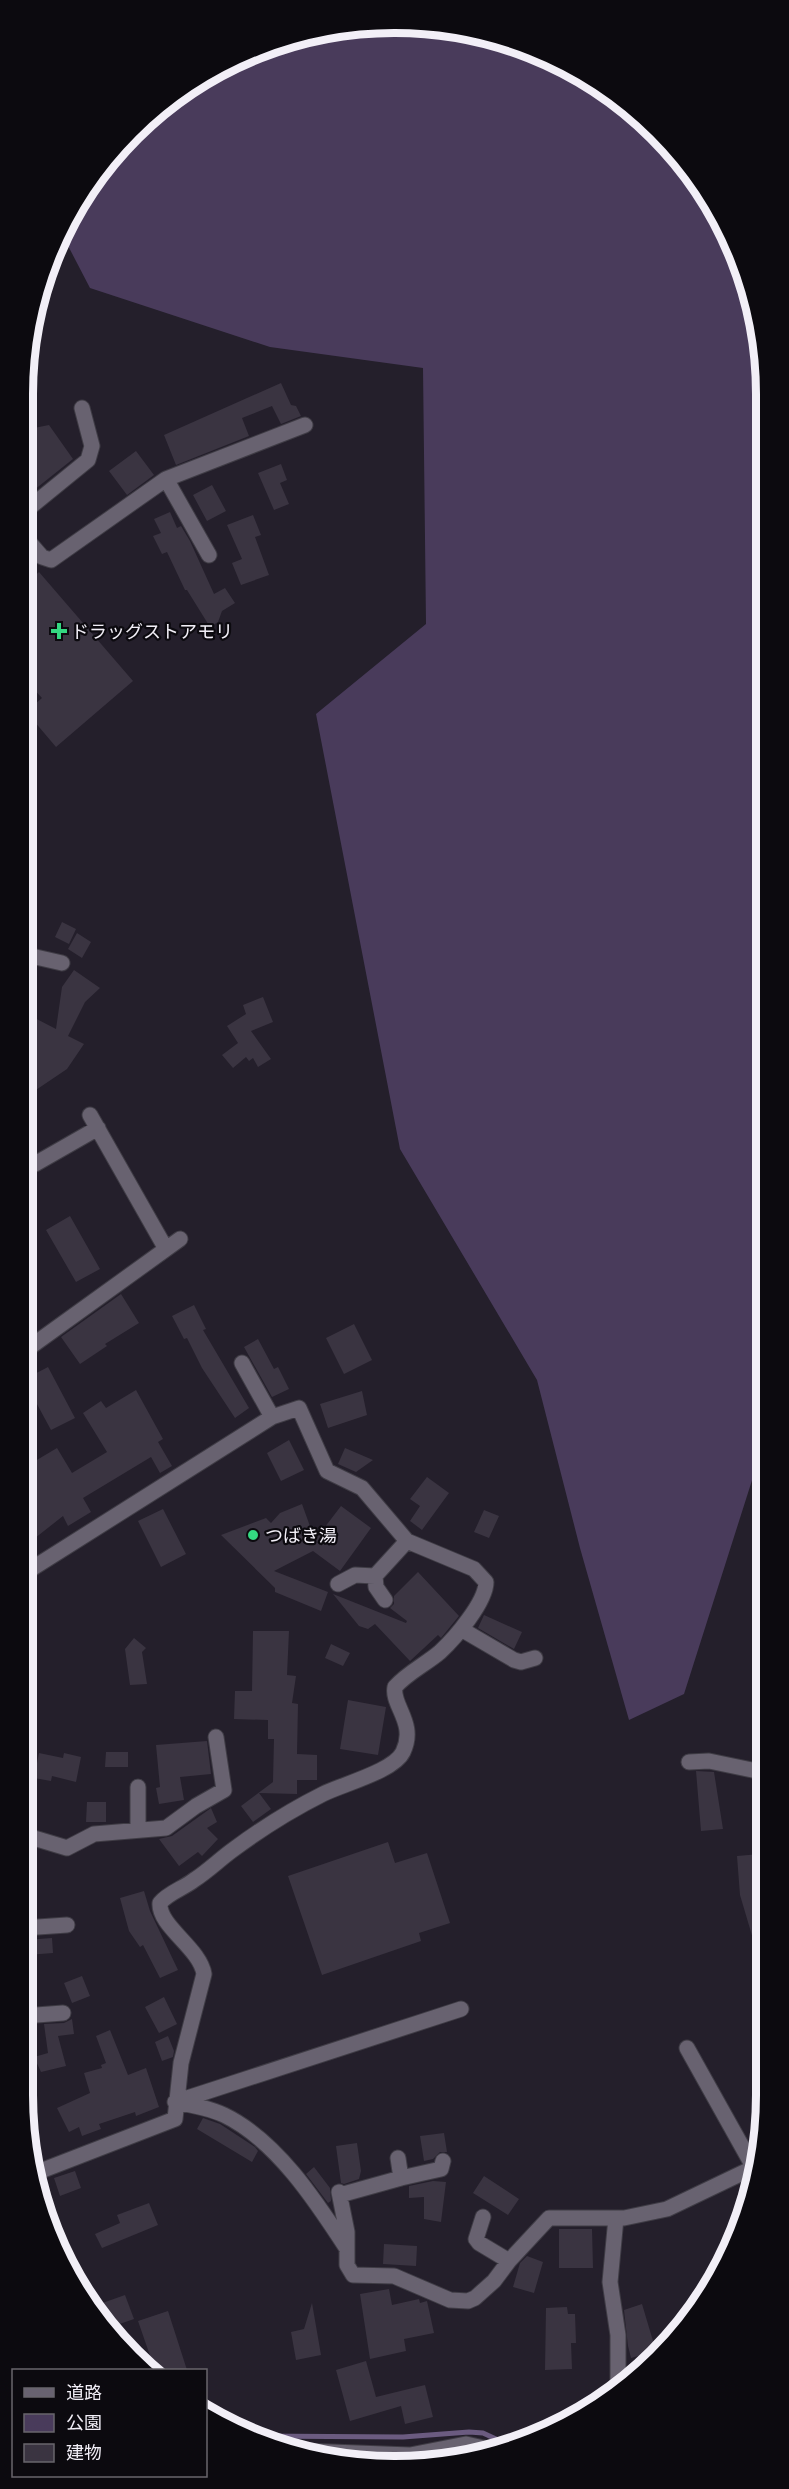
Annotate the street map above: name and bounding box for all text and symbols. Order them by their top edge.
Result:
place label: ドラッグストアモリ [71,620,233,643]
marker: ドラッグストアモリ [52,624,66,638]
place label: つばき湯 [265,1524,337,1547]
marker: つばき湯 [246,1528,260,1542]
legend [12,2369,207,2477]
text: 道路 [66,2381,102,2404]
text: 公園 [66,2411,102,2434]
text: 建物 [66,2441,102,2464]

